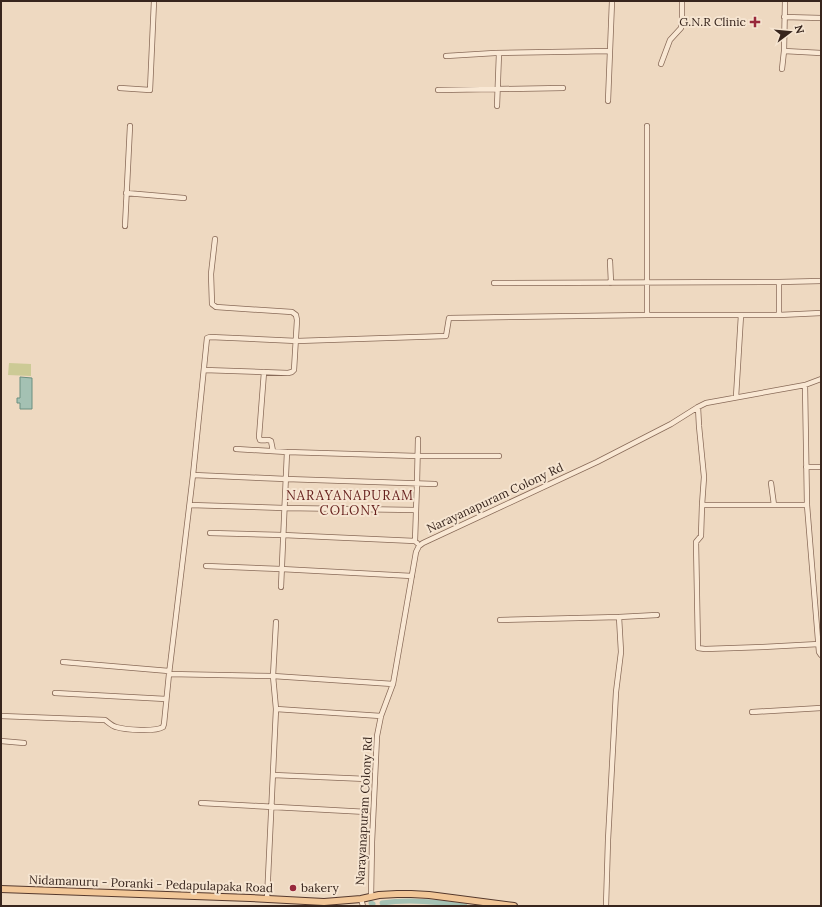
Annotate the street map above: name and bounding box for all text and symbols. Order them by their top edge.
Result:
north arrow [770,12,810,52]
place label: G.N.R Clinic [679,14,746,29]
marker: G.N.R Clinic [749,16,761,28]
text: N [792,23,808,36]
street label: Narayanapuram Colony Rd [424,459,565,536]
district label: NARAYANAPURAM COLONY [286,487,414,519]
street label: Narayanapuram Colony Rd [352,736,375,886]
street label: Nidamanuru - Poranki - Pedapulapaka Road [29,872,273,895]
place label: bakery [301,880,339,895]
marker: bakery [288,883,298,893]

